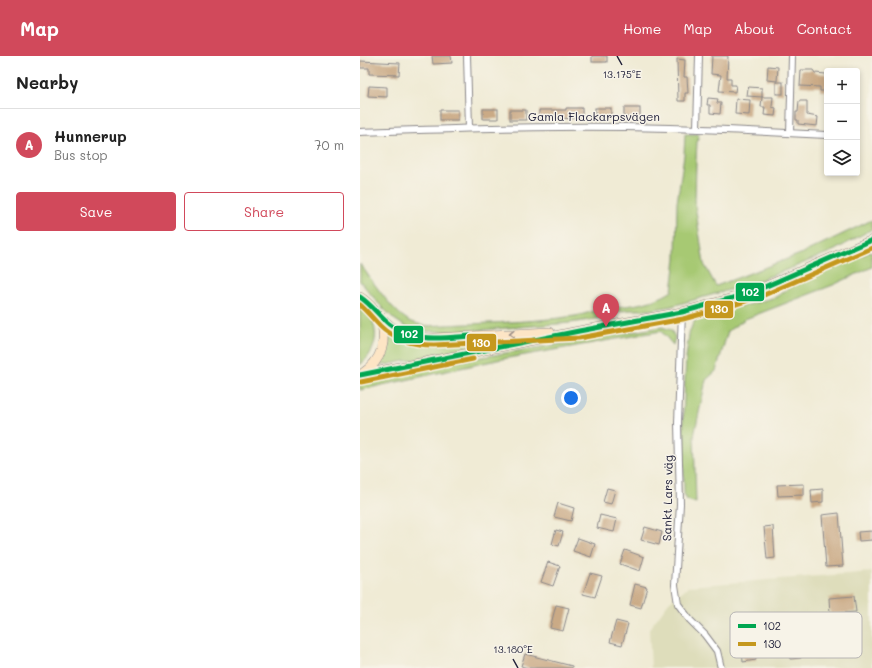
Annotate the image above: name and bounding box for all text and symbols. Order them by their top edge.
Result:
text: Map [20,16,59,41]
text: Home [623,19,661,38]
text: Map [683,19,712,38]
text: About [734,19,775,38]
text: Contact [797,19,852,38]
text: 13.175°E [603,67,642,81]
map controls [824,68,860,176]
button: + [824,68,860,104]
text: Nearby [16,71,78,93]
button: − [824,104,860,140]
street label: Gamla Flackarpsvägen [528,108,660,124]
text: Hunnerup [54,126,127,146]
text: A [24,136,34,153]
text: 70 m [314,136,344,153]
button: layers [824,140,860,176]
text: Bus stop [54,146,107,163]
button: Save [16,192,176,231]
button: Share [184,192,344,231]
line badge: 102 [735,282,765,302]
text: 102 [741,284,759,299]
pin: A [593,294,619,327]
line badge: 130 [704,300,734,319]
text: 130 [710,301,728,316]
line badge: 102 [393,325,424,344]
text: 102 [400,326,418,341]
one-way arrow [509,329,515,338]
line badge: 130 [466,333,497,352]
text: 130 [472,335,490,350]
your location [561,388,581,408]
street label: Sankt Lars väg [658,455,676,541]
legend [730,612,862,658]
text: 102 [763,618,781,633]
text: 130 [763,636,781,651]
text: 13.180°E [493,642,533,656]

